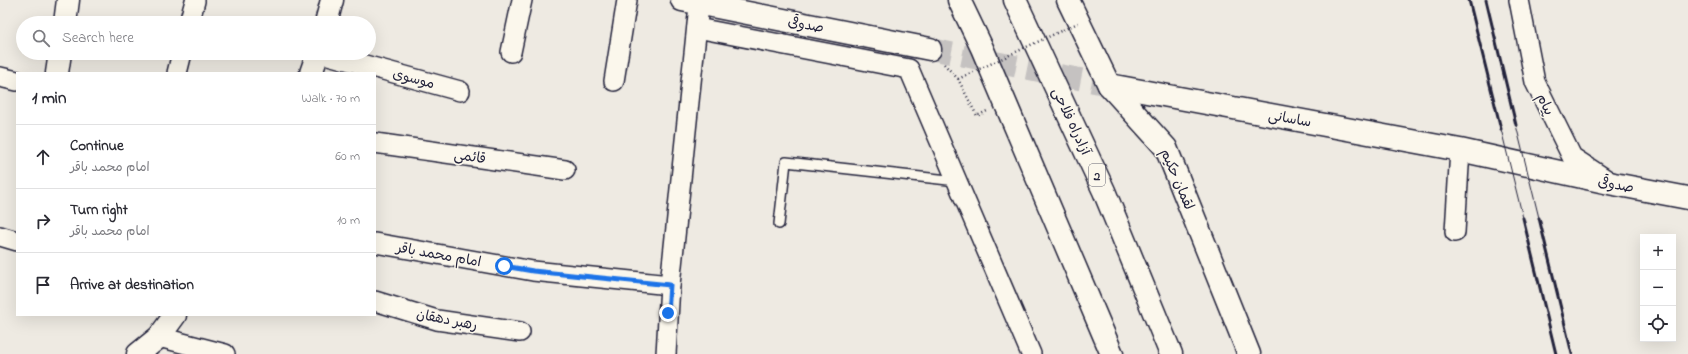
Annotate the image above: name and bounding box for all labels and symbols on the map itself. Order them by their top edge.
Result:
street label: صدوقی [786,12,826,39]
street label: موسوی [390,64,437,95]
street label: آزادراه فلاحی [1046,84,1096,159]
street label: پیام [1530,90,1559,119]
street label: ساسانی [1267,105,1313,134]
street label: قائمی [452,145,487,170]
street label: لقمان حکیم [1154,146,1199,213]
road number: 2 [1089,164,1105,186]
street label: صدوقی [1596,172,1636,199]
street label: امام محمد باقر [394,237,483,273]
route start [495,257,513,275]
street label: رهبر دهقان [414,304,479,337]
route end [659,304,677,322]

